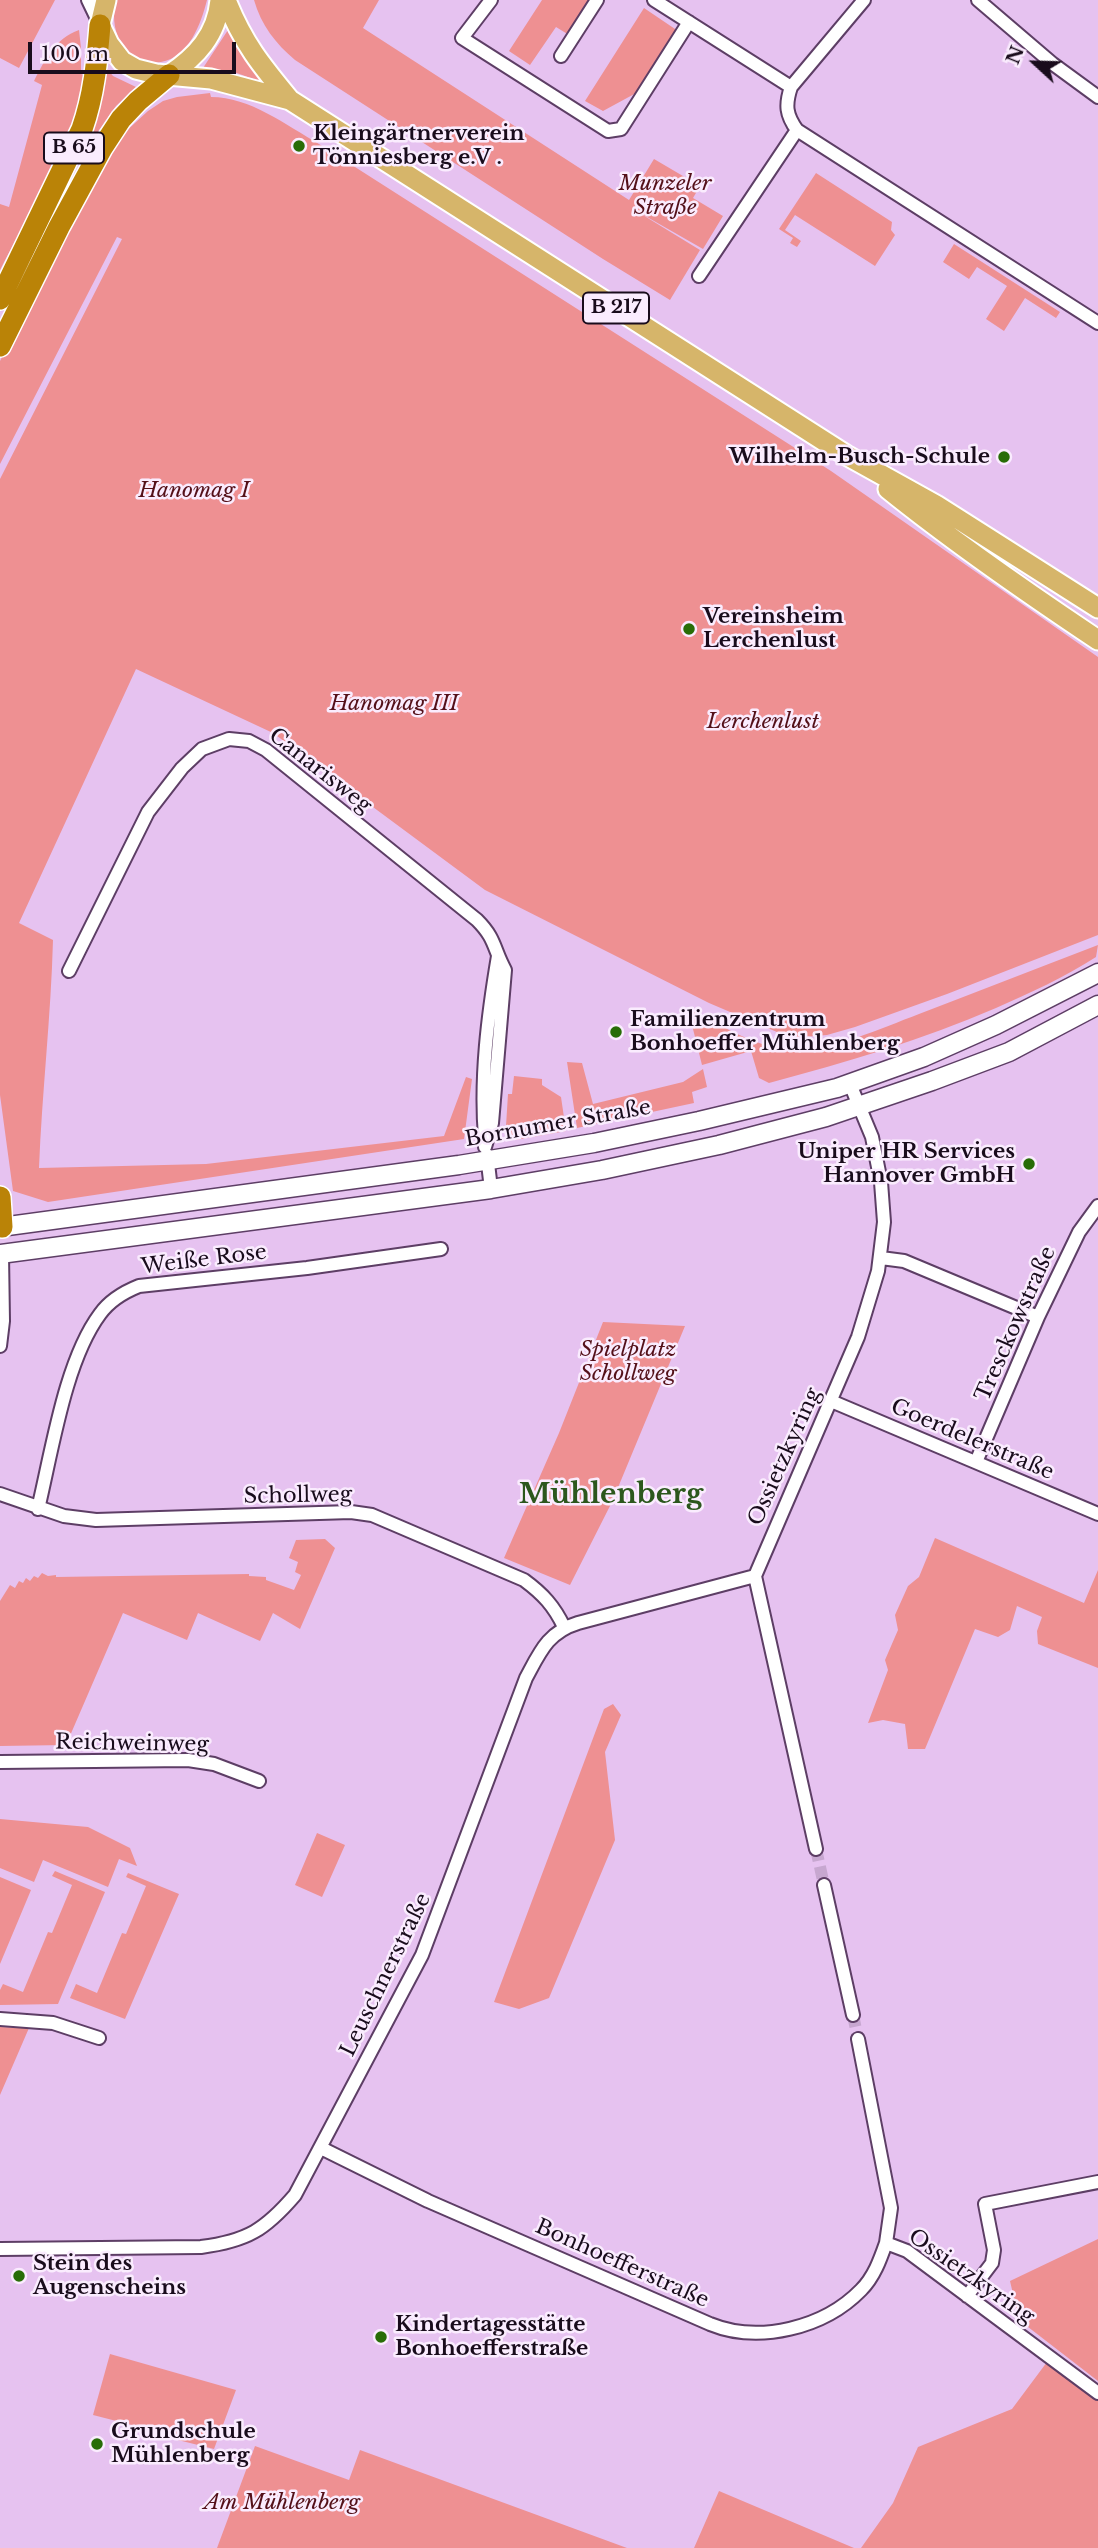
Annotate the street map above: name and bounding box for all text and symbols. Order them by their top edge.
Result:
scale bar [32,28,240,72]
north arrow [1000,28,1070,98]
text: 100 m [41,41,109,67]
text: N [1001,42,1029,68]
place label: Kleingärtnerverein Tönniesberg e.V . [313,121,525,171]
road number: B 65 [44,132,104,164]
marker: Kleingärtnerverein Tönniesberg e.V . [291,138,307,154]
park label: Munzeler Straße [619,171,711,221]
road number: B 217 [583,292,649,324]
place label: Wilhelm-Busch-Schule [729,444,990,470]
marker: Wilhelm-Busch-Schule [996,449,1012,465]
park label: Hanomag I [139,478,249,504]
place label: Vereinsheim Lerchenlust [703,604,844,654]
marker: Vereinsheim Lerchenlust [681,621,697,637]
park label: Hanomag III [330,691,458,717]
park label: Lerchenlust [707,709,819,735]
street label: Canarisweg [264,723,376,819]
place label: Familienzentrum Bonhoeffer Mühlenberg [630,1007,899,1057]
marker: Familienzentrum Bonhoeffer Mühlenberg [608,1024,624,1040]
street label: Bornumer Straße [463,1095,653,1153]
place label: Uniper HR Services Hannover GmbH [797,1139,1015,1189]
marker: Uniper HR Services Hannover GmbH [1021,1156,1037,1172]
street label: Weiße Rose [140,1240,268,1280]
street label: Tresckowstraße [971,1243,1061,1405]
park label: Spielplatz Schollweg [580,1337,676,1387]
street label: Ossietzkyring [743,1384,827,1530]
street label: Goerdelerstraße [887,1394,1057,1486]
district label: Mühlenberg [519,1478,703,1512]
street label: Schollweg [243,1482,353,1510]
street label: Reichweinweg [55,1730,209,1758]
street label: Leuschnerstraße [336,1889,436,2061]
street label: Bonhoefferstraße [531,2214,713,2314]
street label: Ossietzkyring [903,2224,1039,2330]
place label: Stein des Augenscheins [33,2251,186,2301]
marker: Stein des Augenscheins [11,2268,27,2284]
place label: Kindertagesstätte Bonhoefferstraße [395,2312,588,2362]
marker: Kindertagesstätte Bonhoefferstraße [373,2329,389,2345]
place label: Grundschule Mühlenberg [111,2419,256,2469]
marker: Grundschule Mühlenberg [89,2436,105,2452]
park label: Am Mühlenberg [204,2490,360,2516]

